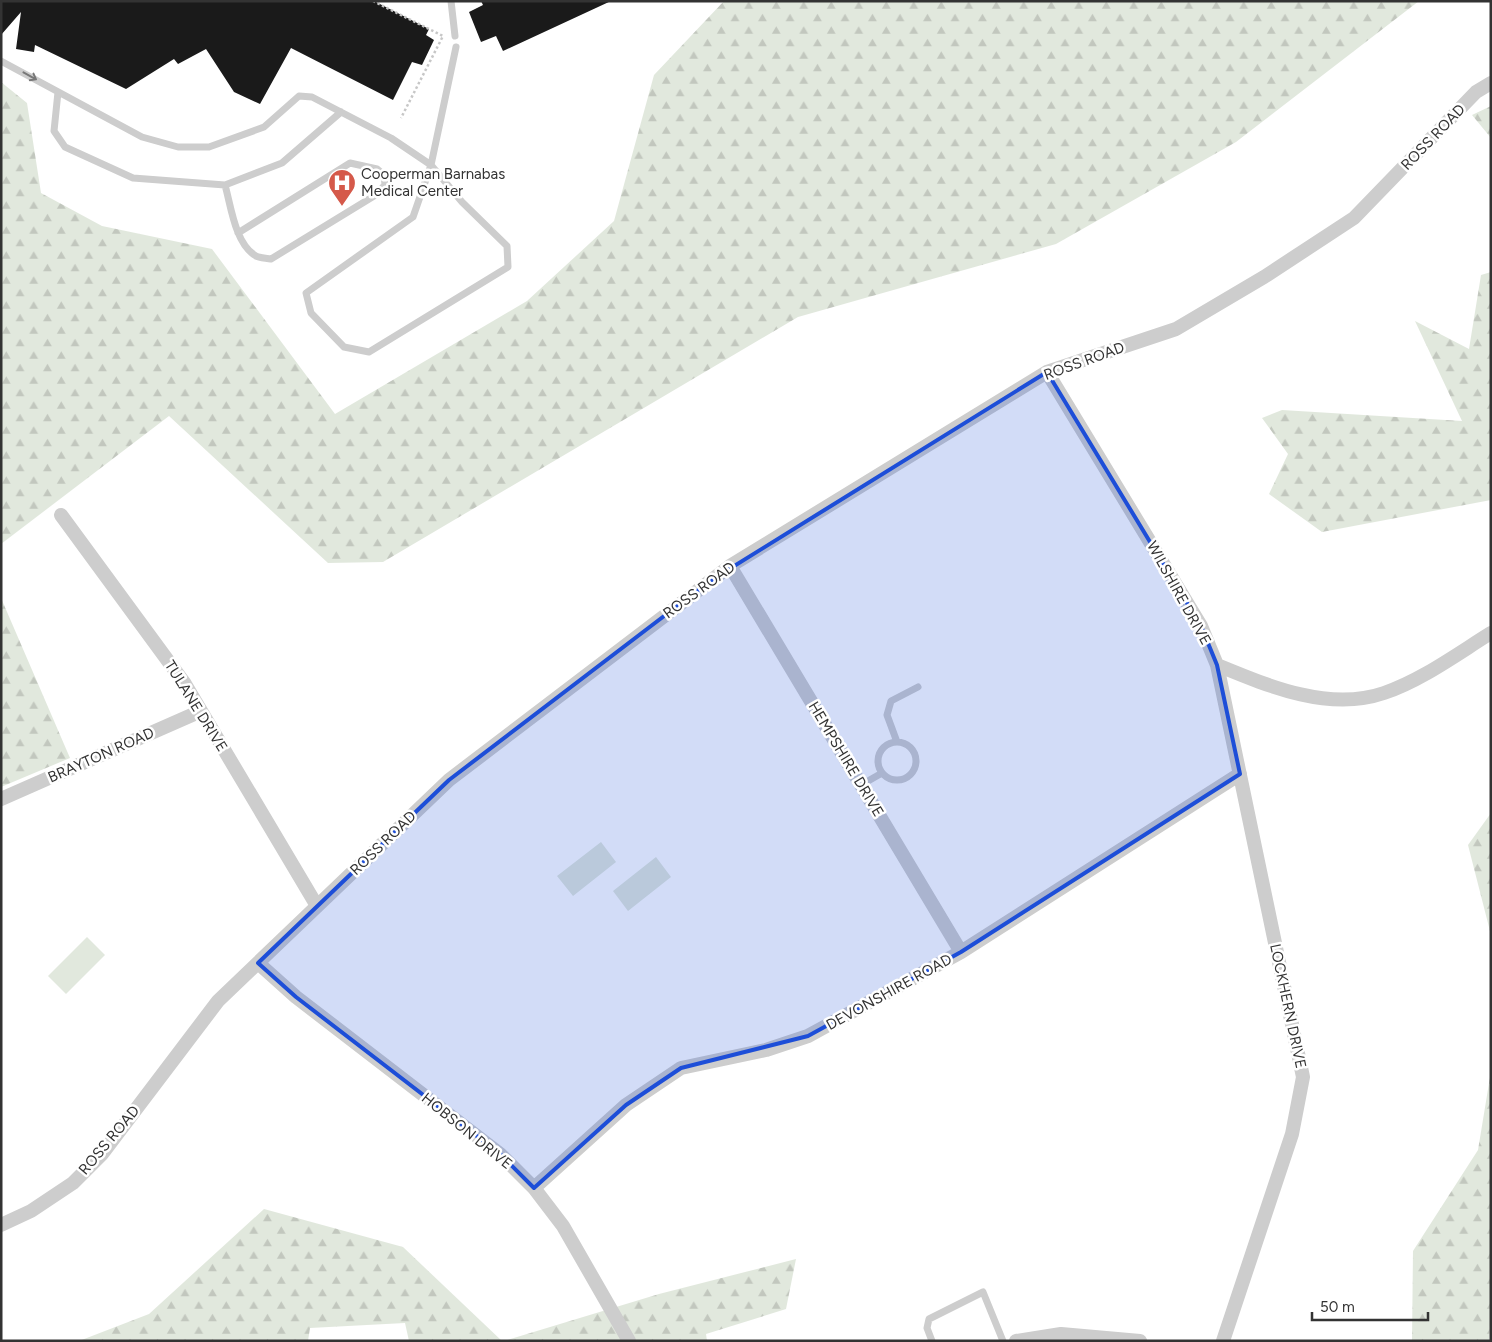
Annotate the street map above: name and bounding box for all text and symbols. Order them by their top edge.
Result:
one-way arrow [22,71,37,81]
street label: ROSS ROAD [1397,100,1469,174]
place label: Cooperman Barnabas Medical Center [361,165,505,200]
hospital icon: Cooperman Barnabas Medical Center [327,168,357,207]
street label: ROSS ROAD [1041,338,1127,384]
street label: WILSHIRE DRIVE [1143,538,1215,648]
street label: ROSS ROAD [659,558,739,622]
street label: TULANE DRIVE [161,657,231,755]
street label: HEMPSHIRE DRIVE [805,698,887,820]
street label: BRAYTON ROAD [45,724,157,786]
street label: ROSS ROAD [346,807,420,879]
street label: LOCKHERN DRIVE [1266,942,1310,1070]
street label: DEVONSHIRE ROAD [823,950,955,1034]
street label: HOBSON DRIVE [418,1089,516,1173]
street label: ROSS ROAD [75,1102,143,1178]
scale bar [1312,1290,1428,1322]
text: 50 m [1320,1298,1355,1316]

